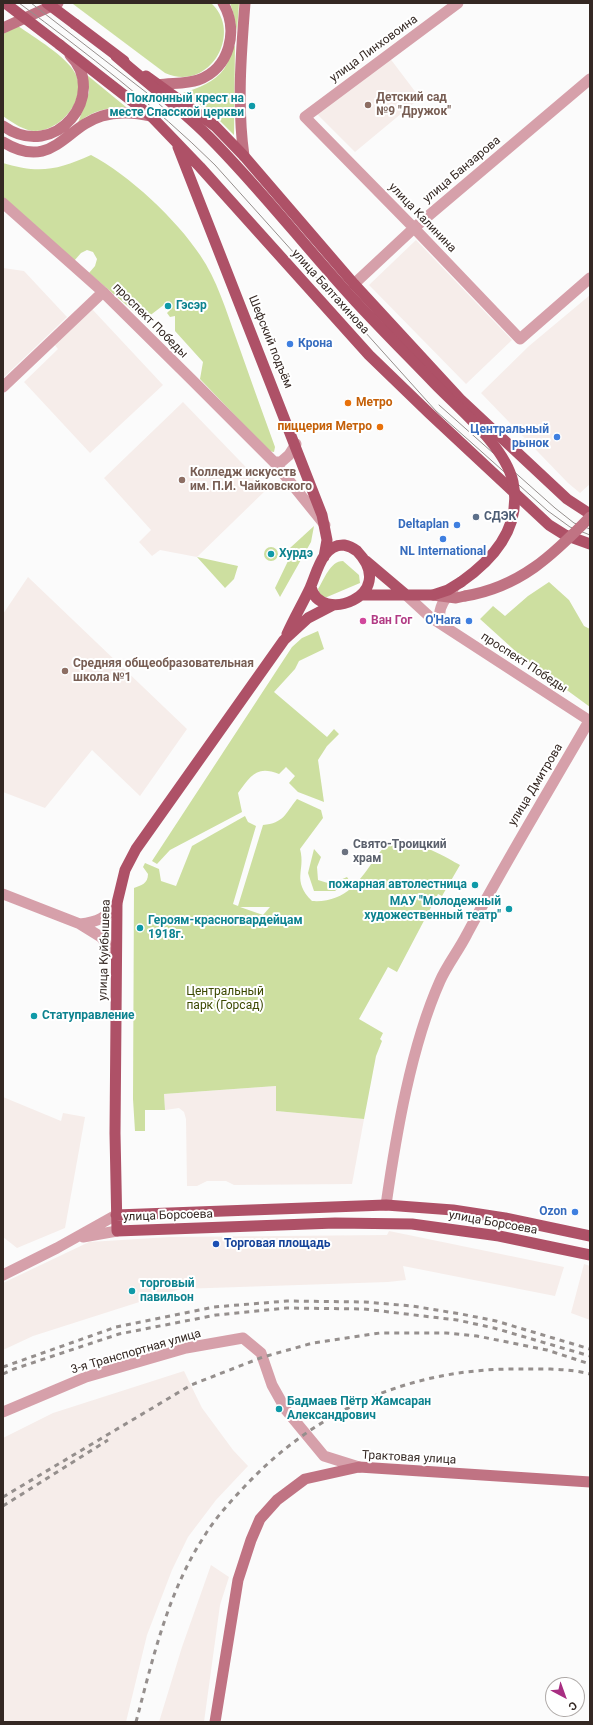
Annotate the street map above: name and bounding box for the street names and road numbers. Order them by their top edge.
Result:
street label: улица Линховоина [327,12,421,86]
street label: улица Банзарова [420,133,504,207]
street label: улица Калинина [385,180,459,256]
street label: улица Балтахинова [288,247,372,337]
street label: проспект Победы [109,280,191,362]
street label: Шефский подъём [245,293,295,391]
street label: проспект Победы [478,630,570,696]
street label: улица Дмитрова [506,741,566,829]
street label: улица Куйбышева [96,899,114,1001]
street label: улица Борсоева [123,1207,213,1225]
street label: улица Борсоева [447,1208,539,1238]
street label: 3-я Транспортная улица [69,1327,203,1377]
street label: Трактовая улица [361,1448,457,1468]

